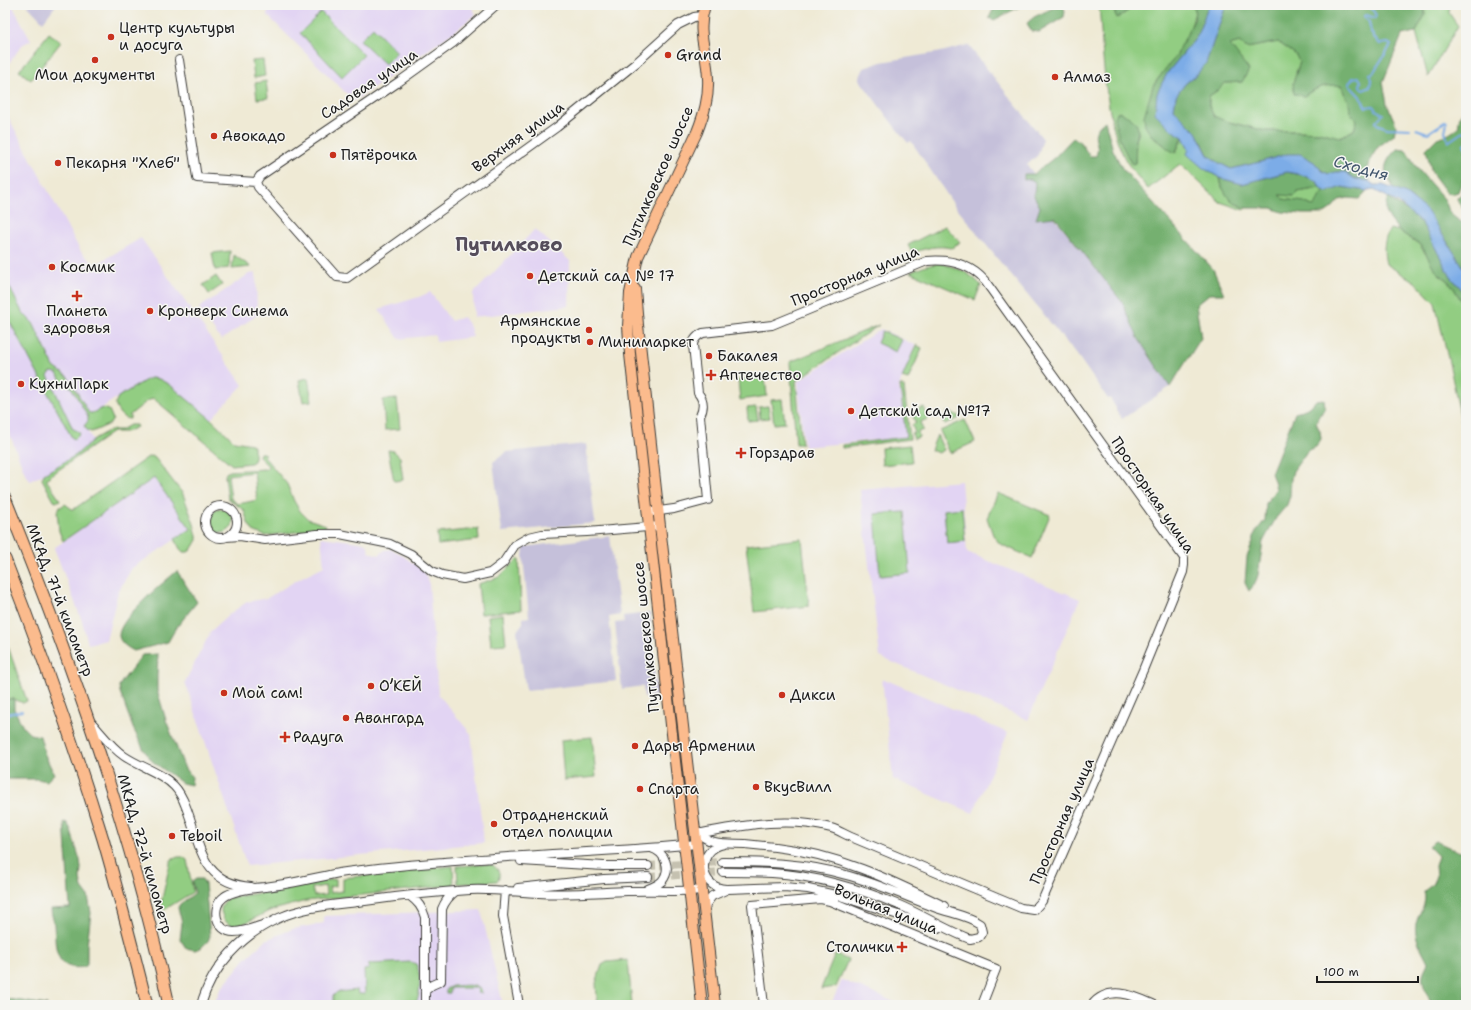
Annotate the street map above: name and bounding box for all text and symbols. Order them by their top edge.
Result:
place label: Центр культуры и досуга [119,18,235,55]
marker: Центр культуры и досуга [106,32,116,42]
street label: Садовая улица [317,44,422,124]
place label: Grand [676,45,722,65]
marker: Grand [663,50,673,60]
marker: Мои документы [90,55,100,65]
place label: Мои документы [35,65,155,85]
place label: Алмаз [1063,67,1111,87]
marker: Алмаз [1050,72,1060,82]
street label: Верхняя улица [468,96,569,177]
street label: Путилковское шоссе [618,103,698,249]
place label: Авокадо [222,126,286,146]
marker: Авокадо [209,131,219,141]
place label: Пятёрочка [341,145,418,165]
marker: Пятёрочка [328,150,338,160]
water label: Сходня [1331,151,1391,185]
place label: Пекарня "Хлеб" [66,153,180,173]
marker: Пекарня "Хлеб" [53,158,63,168]
district label: Путилково [455,232,563,257]
street label: Просторная улица [788,241,922,311]
place label: Космик [60,257,115,277]
marker: Космик [47,262,57,272]
place label: Детский сад № 17 [538,266,675,286]
marker: Детский сад № 17 [525,271,535,281]
marker: Планета здоровья [72,291,82,301]
place label: Планета здоровья [44,301,110,338]
place label: Кронверк Синема [158,301,289,321]
marker: Кронверк Синема [145,306,155,316]
place label: Армянские продукты [500,311,581,348]
marker: Армянские продукты [584,325,594,335]
place label: Минимаркет [598,332,694,352]
marker: Минимаркет [585,337,595,347]
place label: Бакалея [717,346,778,366]
marker: Бакалея [704,351,714,361]
place label: Аптечество [719,365,802,385]
marker: Аптечество [706,370,716,380]
place label: КухниПарк [29,374,109,394]
marker: КухниПарк [16,379,26,389]
place label: Детский сад №17 [859,401,991,421]
marker: Детский сад №17 [846,406,856,416]
street label: Просторная улица [1107,433,1200,558]
place label: Горздрав [749,443,815,463]
marker: Горздрав [736,448,746,458]
street label: МКАД, 71-й километр [22,521,98,679]
street label: Путилковское шоссе [628,561,664,713]
place label: О’КЕЙ [379,675,422,696]
marker: О’КЕЙ [366,681,376,691]
place label: Мой сам! [232,683,303,703]
place label: Дикси [790,685,836,705]
marker: Мой сам! [219,688,229,698]
marker: Дикси [777,690,787,700]
place label: Авангард [354,708,424,728]
marker: Авангард [341,713,351,723]
place label: Радуга [293,727,344,747]
marker: Радуга [280,732,290,742]
place label: Дары Армении [643,736,756,756]
marker: Дары Армении [630,741,640,751]
street label: Просторная улица [1025,754,1099,887]
street label: МКАД, 72-й километр [113,772,177,936]
place label: ВкусВилл [764,777,832,797]
place label: Спарта [648,779,700,799]
marker: ВкусВилл [751,782,761,792]
marker: Спарта [635,784,645,794]
place label: Отрадненский отдел полиции [502,805,613,842]
marker: Отрадненский отдел полиции [489,819,499,829]
place label: Teboil [180,826,223,846]
marker: Teboil [167,831,177,841]
street label: Вольная улица [831,879,941,939]
place label: Столички [826,937,894,957]
marker: Столички [897,942,907,952]
scale bar [1317,958,1418,984]
text: 100 m [1323,964,1359,980]

